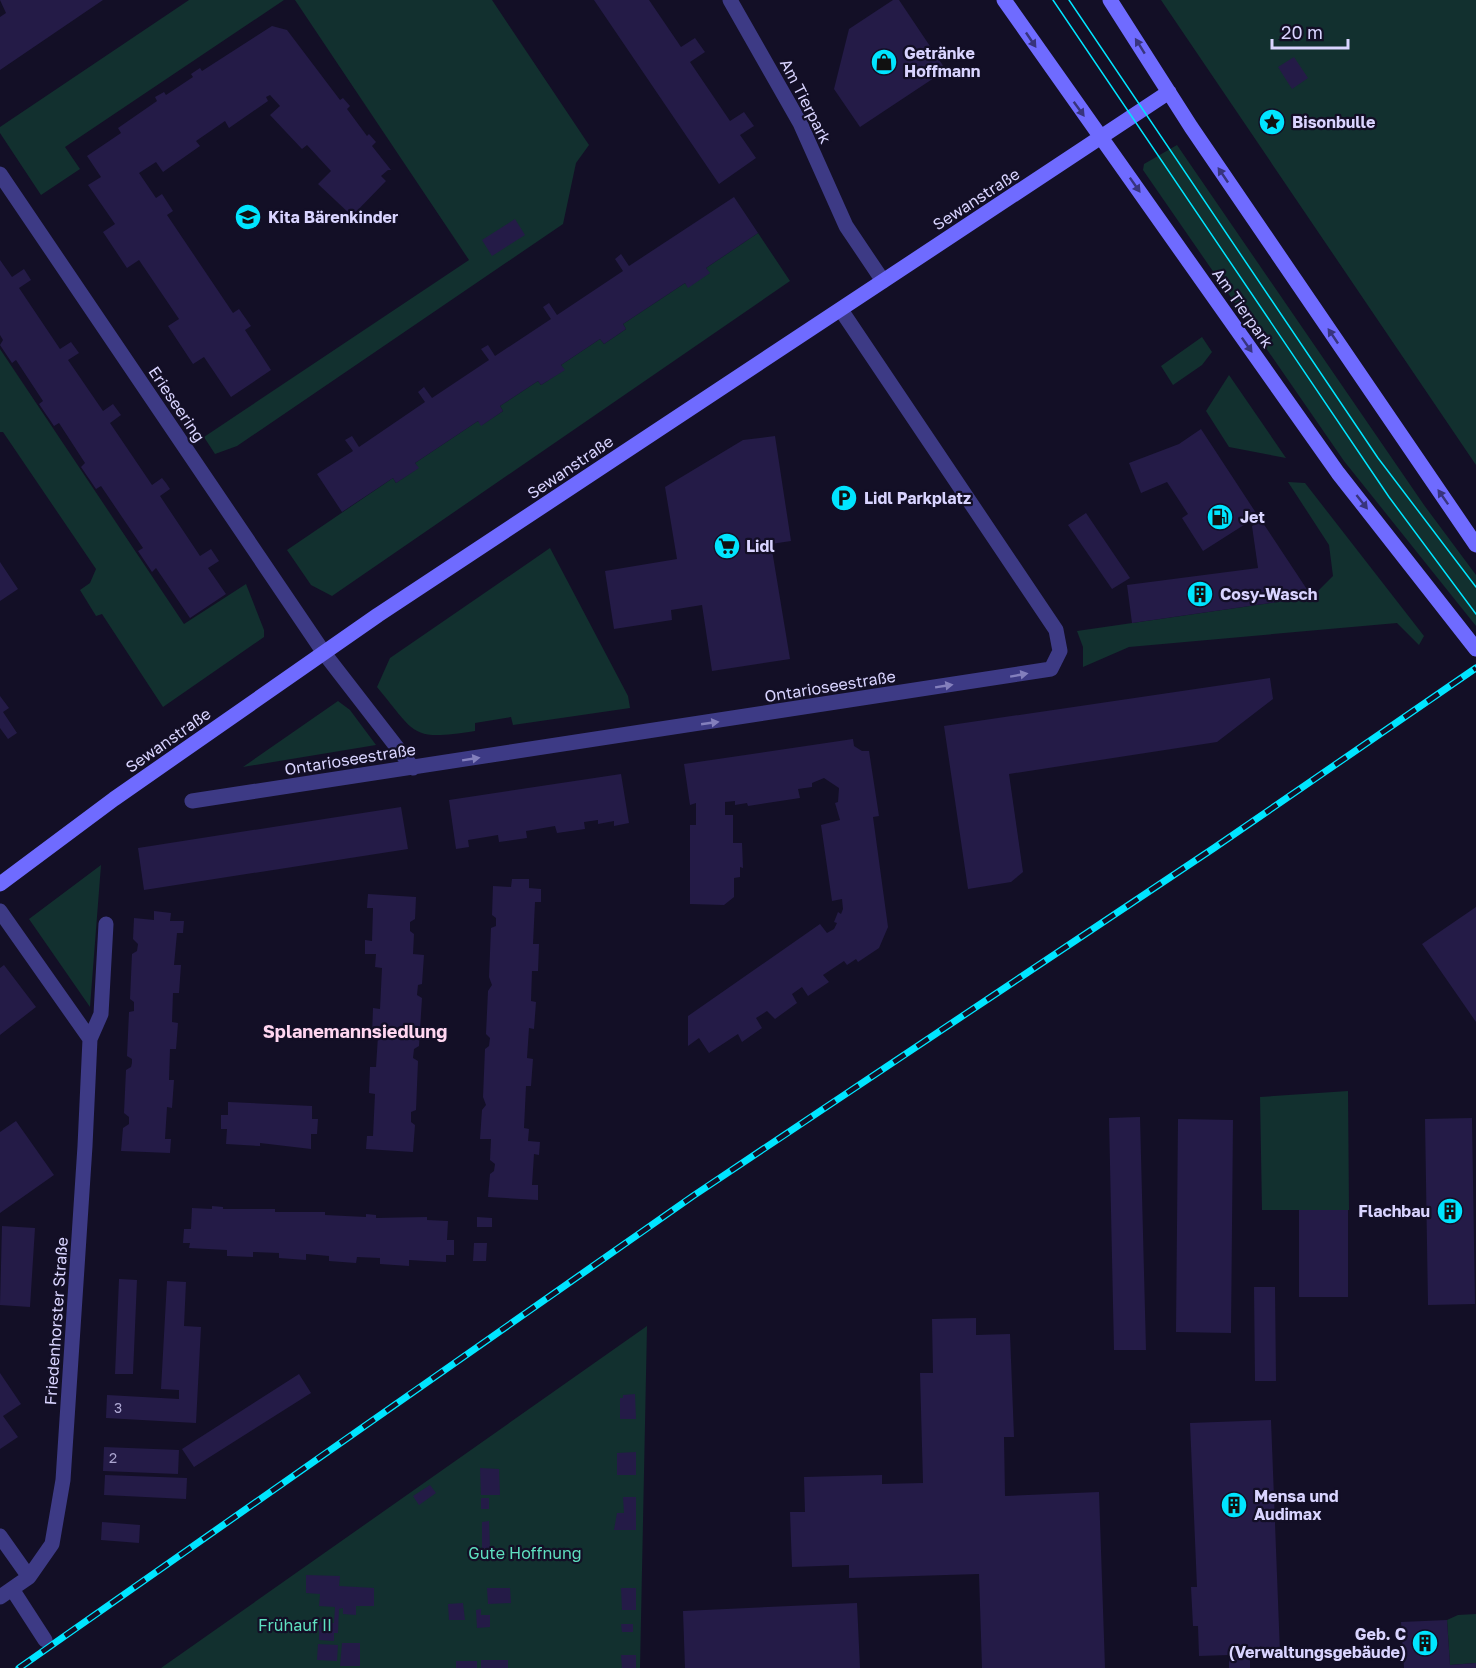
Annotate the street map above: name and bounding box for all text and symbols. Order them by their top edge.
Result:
scale bar [1272,12,1348,50]
text: 20 m [1281,21,1323,43]
one-way arrow [1025,32,1036,48]
one-way arrow [1135,38,1146,54]
place label: Getränke Hoffmann [904,43,980,81]
shop icon: Getränke Hoffmann [869,47,899,77]
street label: Am Tierpark [776,55,836,147]
one-way arrow [1073,100,1085,116]
place icon: Bisonbulle [1257,107,1287,137]
place label: Bisonbulle [1292,112,1375,132]
street label: Sewanstraße [929,164,1023,234]
one-way arrow [1218,166,1229,183]
one-way arrow [1129,176,1141,192]
school or university icon: Kita Bärenkinder [233,202,263,232]
place label: Kita Bärenkinder [268,207,398,227]
street label: Am Tierpark [1208,264,1278,352]
one-way arrow [1327,329,1339,345]
one-way arrow [1241,336,1253,352]
street label: Erieseering [144,362,210,446]
street label: Sewanstraße [523,431,617,503]
parking icon: Lidl Parkplatz [829,483,859,513]
place label: Lidl Parkplatz [864,488,971,508]
one-way arrow [1437,490,1449,506]
one-way arrow [1355,495,1367,510]
fuel station icon: Jet [1205,502,1235,532]
place label: Jet [1240,507,1265,527]
supermarket icon: Lidl [712,531,742,561]
place label: Lidl [746,536,775,556]
building icon: Cosy-Wasch [1185,579,1215,609]
place label: Cosy-Wasch [1220,584,1318,604]
street label: Ontarioseestraße [763,666,897,706]
one-way arrow [1010,670,1029,679]
one-way arrow [935,682,954,691]
street label: Sewanstraße [122,703,214,777]
one-way arrow [700,718,719,727]
street label: Ontarioseestraße [283,739,417,779]
one-way arrow [461,754,480,763]
district label: Splanemannsiedlung [263,1020,447,1042]
building icon: Flachbau [1435,1196,1465,1226]
place label: Flachbau [1358,1201,1430,1221]
street label: Friedenhorster Straße [40,1236,72,1406]
house number: 3 [114,1399,122,1416]
house number: 2 [109,1449,117,1466]
place label: Mensa und Audimax [1254,1486,1339,1524]
building icon: Mensa und Audimax [1219,1490,1249,1520]
park label: Gute Hoffnung [468,1543,582,1563]
park label: Frühauf II [258,1615,332,1635]
place label: Geb. C (Verwaltungsgebäude) [1229,1624,1406,1662]
building icon: Geb. C (Verwaltungsgebäude) [1410,1628,1440,1658]

